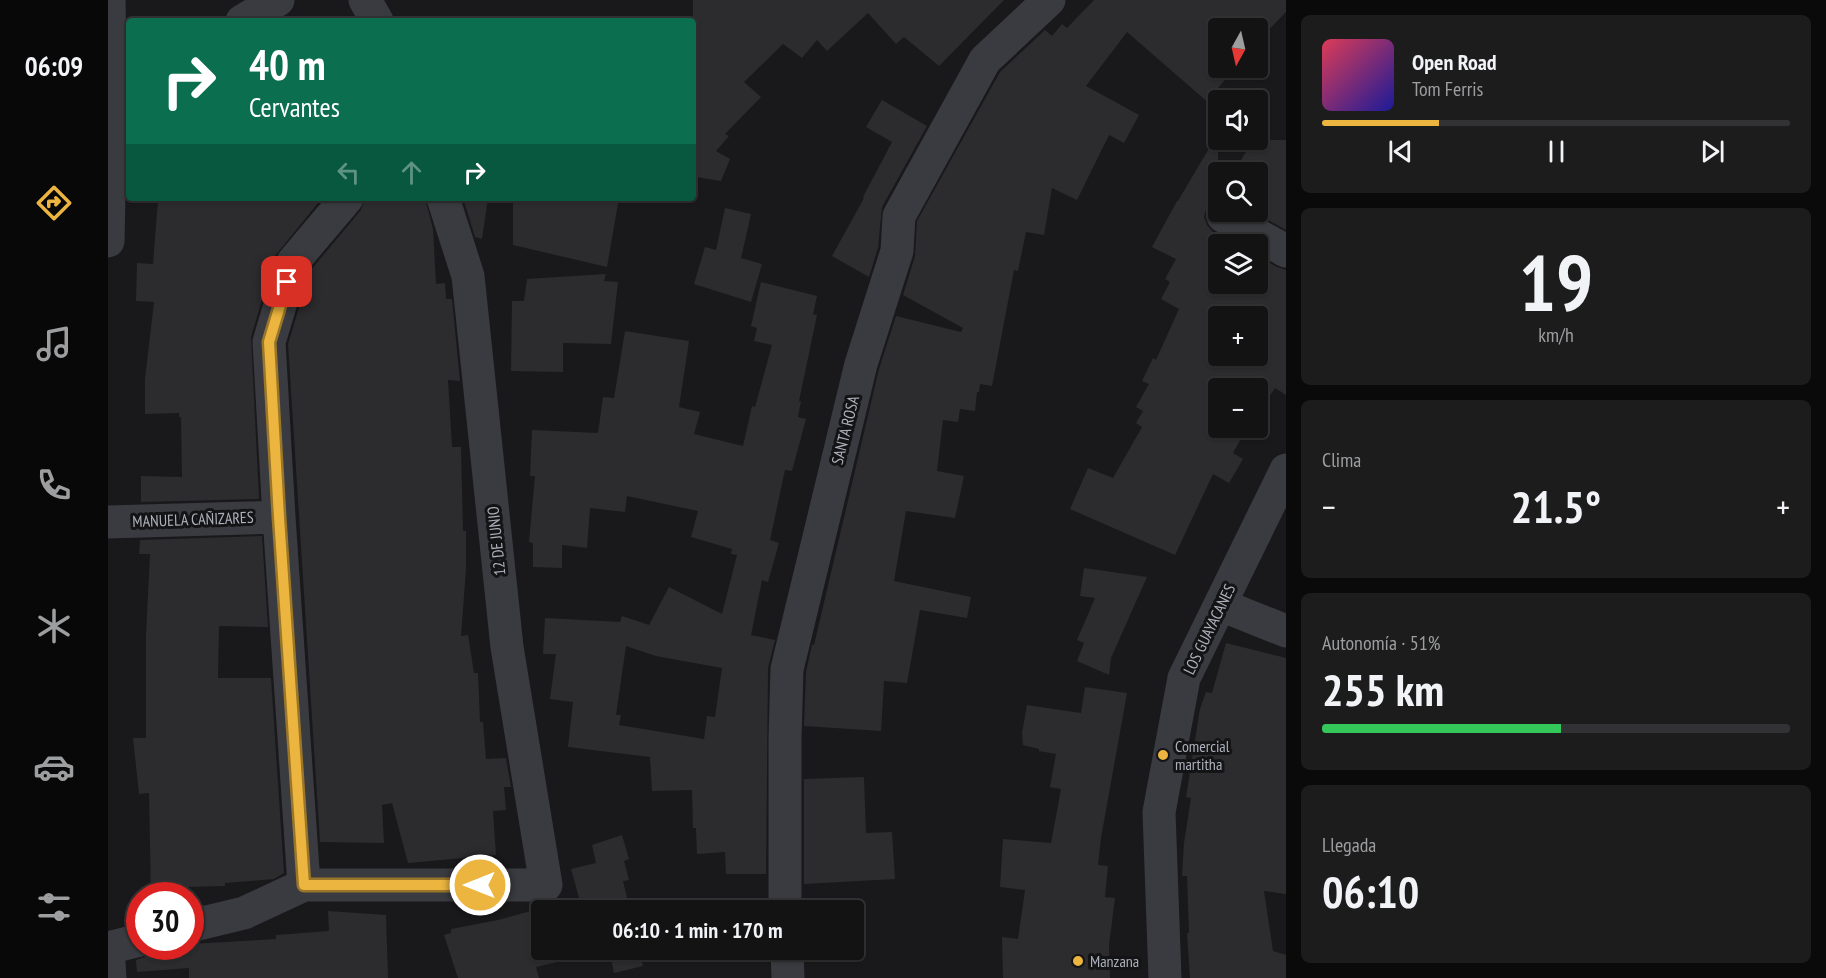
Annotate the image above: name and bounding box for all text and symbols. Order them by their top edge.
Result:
north arrow [1208,18,1268,78]
map controls [1208,18,1268,438]
text: 40 m [249,37,326,92]
icon: right [150,42,228,120]
text: Open Road [1412,48,1497,76]
text: 06:09 [25,49,83,83]
text: Tom Ferris [1412,76,1483,102]
text: Cervantes [249,90,340,124]
button: sound [1208,90,1268,150]
icon: previous [1384,135,1417,168]
icon: pause [1540,135,1573,168]
icon: next [1696,135,1729,168]
icon: left [332,156,365,189]
icon: ahead [395,156,428,189]
icon: right [458,156,491,189]
button: search [1208,162,1268,222]
icon: directions [33,182,75,224]
text: 19 [1519,232,1593,333]
button: layers [1208,234,1268,294]
pin [261,256,312,307]
icon: arrive [270,265,303,298]
button: + [1208,306,1268,366]
text: km/h [1538,322,1574,348]
icon: music [33,323,75,365]
button: − [1208,378,1268,438]
street label: SANTA ROSA [827,393,863,466]
text: Clima [1322,447,1361,473]
icon: phone [33,464,75,506]
text: 21.5° [1511,477,1601,535]
text: − [1322,485,1336,528]
text: + [1776,485,1790,528]
street label: 12 DE JUNIO [482,505,510,577]
street label: MANUELA CAÑIZARES [132,507,254,531]
street label: LOS GUAYACANES [1179,580,1240,677]
icon: climate [33,605,75,647]
text: Autonomía · 51% [1322,630,1440,656]
text: 255 km [1322,660,1444,718]
place label: Comercial martitha [1175,736,1230,774]
icon: car [33,746,75,788]
marker: Comercial martitha [1156,748,1170,762]
text: Llegada [1322,832,1376,858]
position arrow [448,853,512,917]
text: 06:10 [1322,862,1419,920]
speed limit sign: 30 [126,882,204,960]
icon: filters [33,886,75,928]
text: 06:10 · 1 min · 170 m [612,916,783,944]
place label: Manzana [1090,951,1139,971]
marker: Manzana [1071,954,1085,968]

